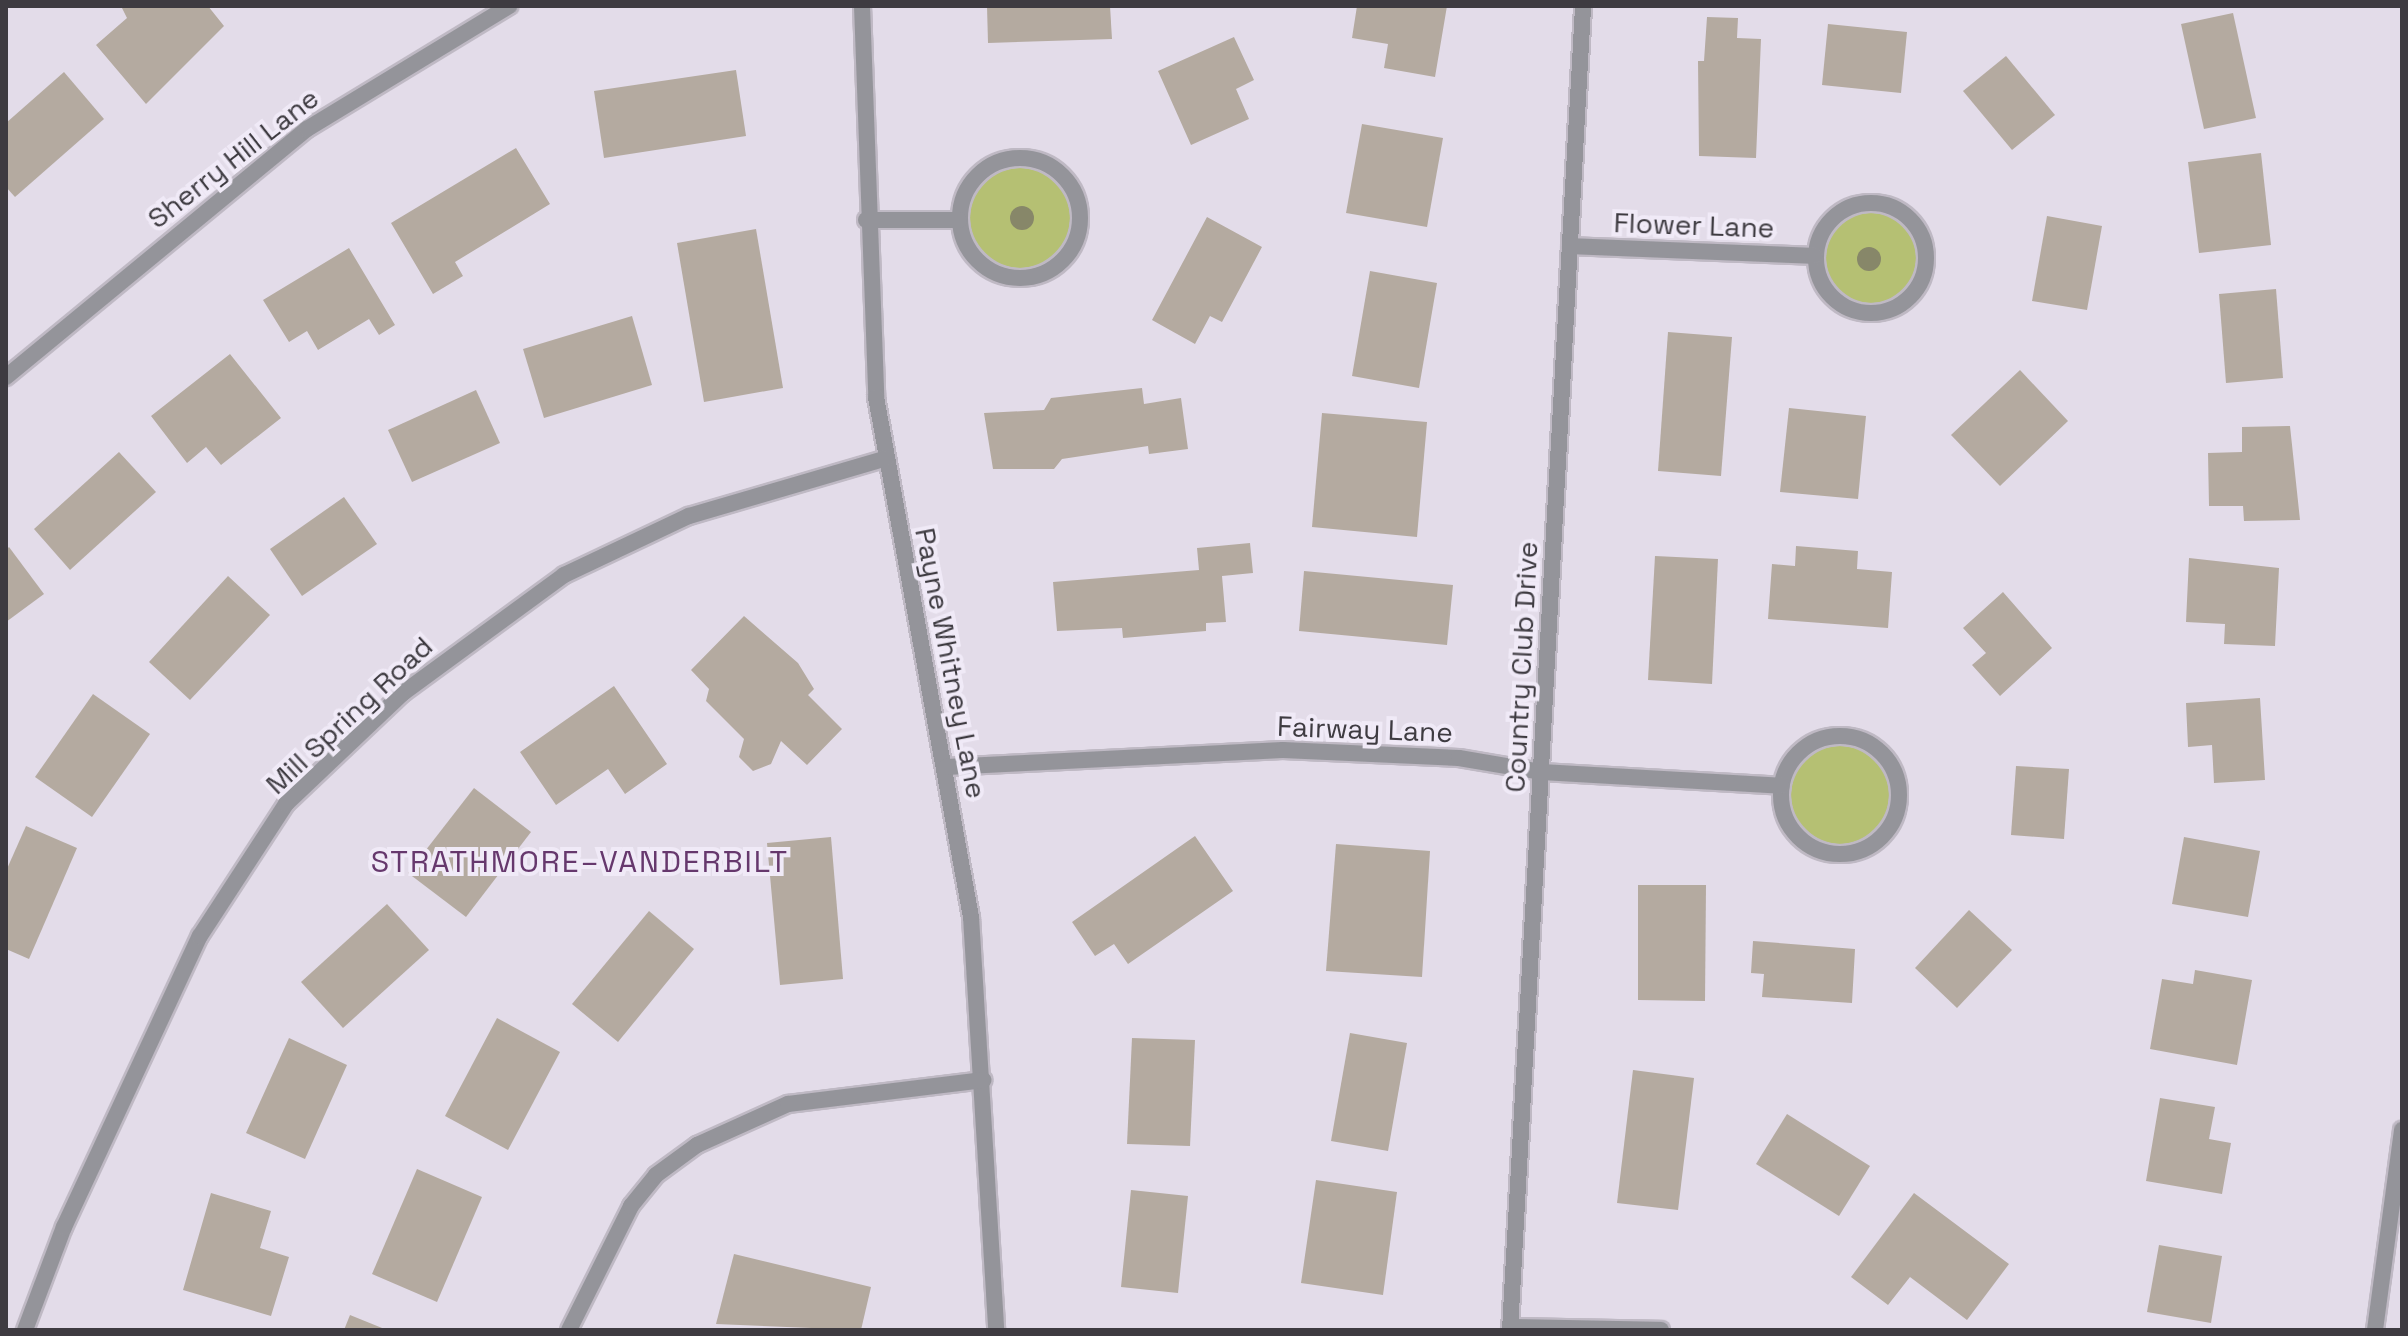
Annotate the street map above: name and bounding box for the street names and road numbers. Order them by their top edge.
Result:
street label: Sherry Hill Lane [141,81,325,235]
street label: Flower Lane [1613,205,1775,245]
street label: Payne Whitney Lane [908,525,994,801]
street label: Country Club Drive [1498,541,1544,793]
street label: Mill Spring Road [259,629,439,801]
street label: Fairway Lane [1277,709,1453,749]

